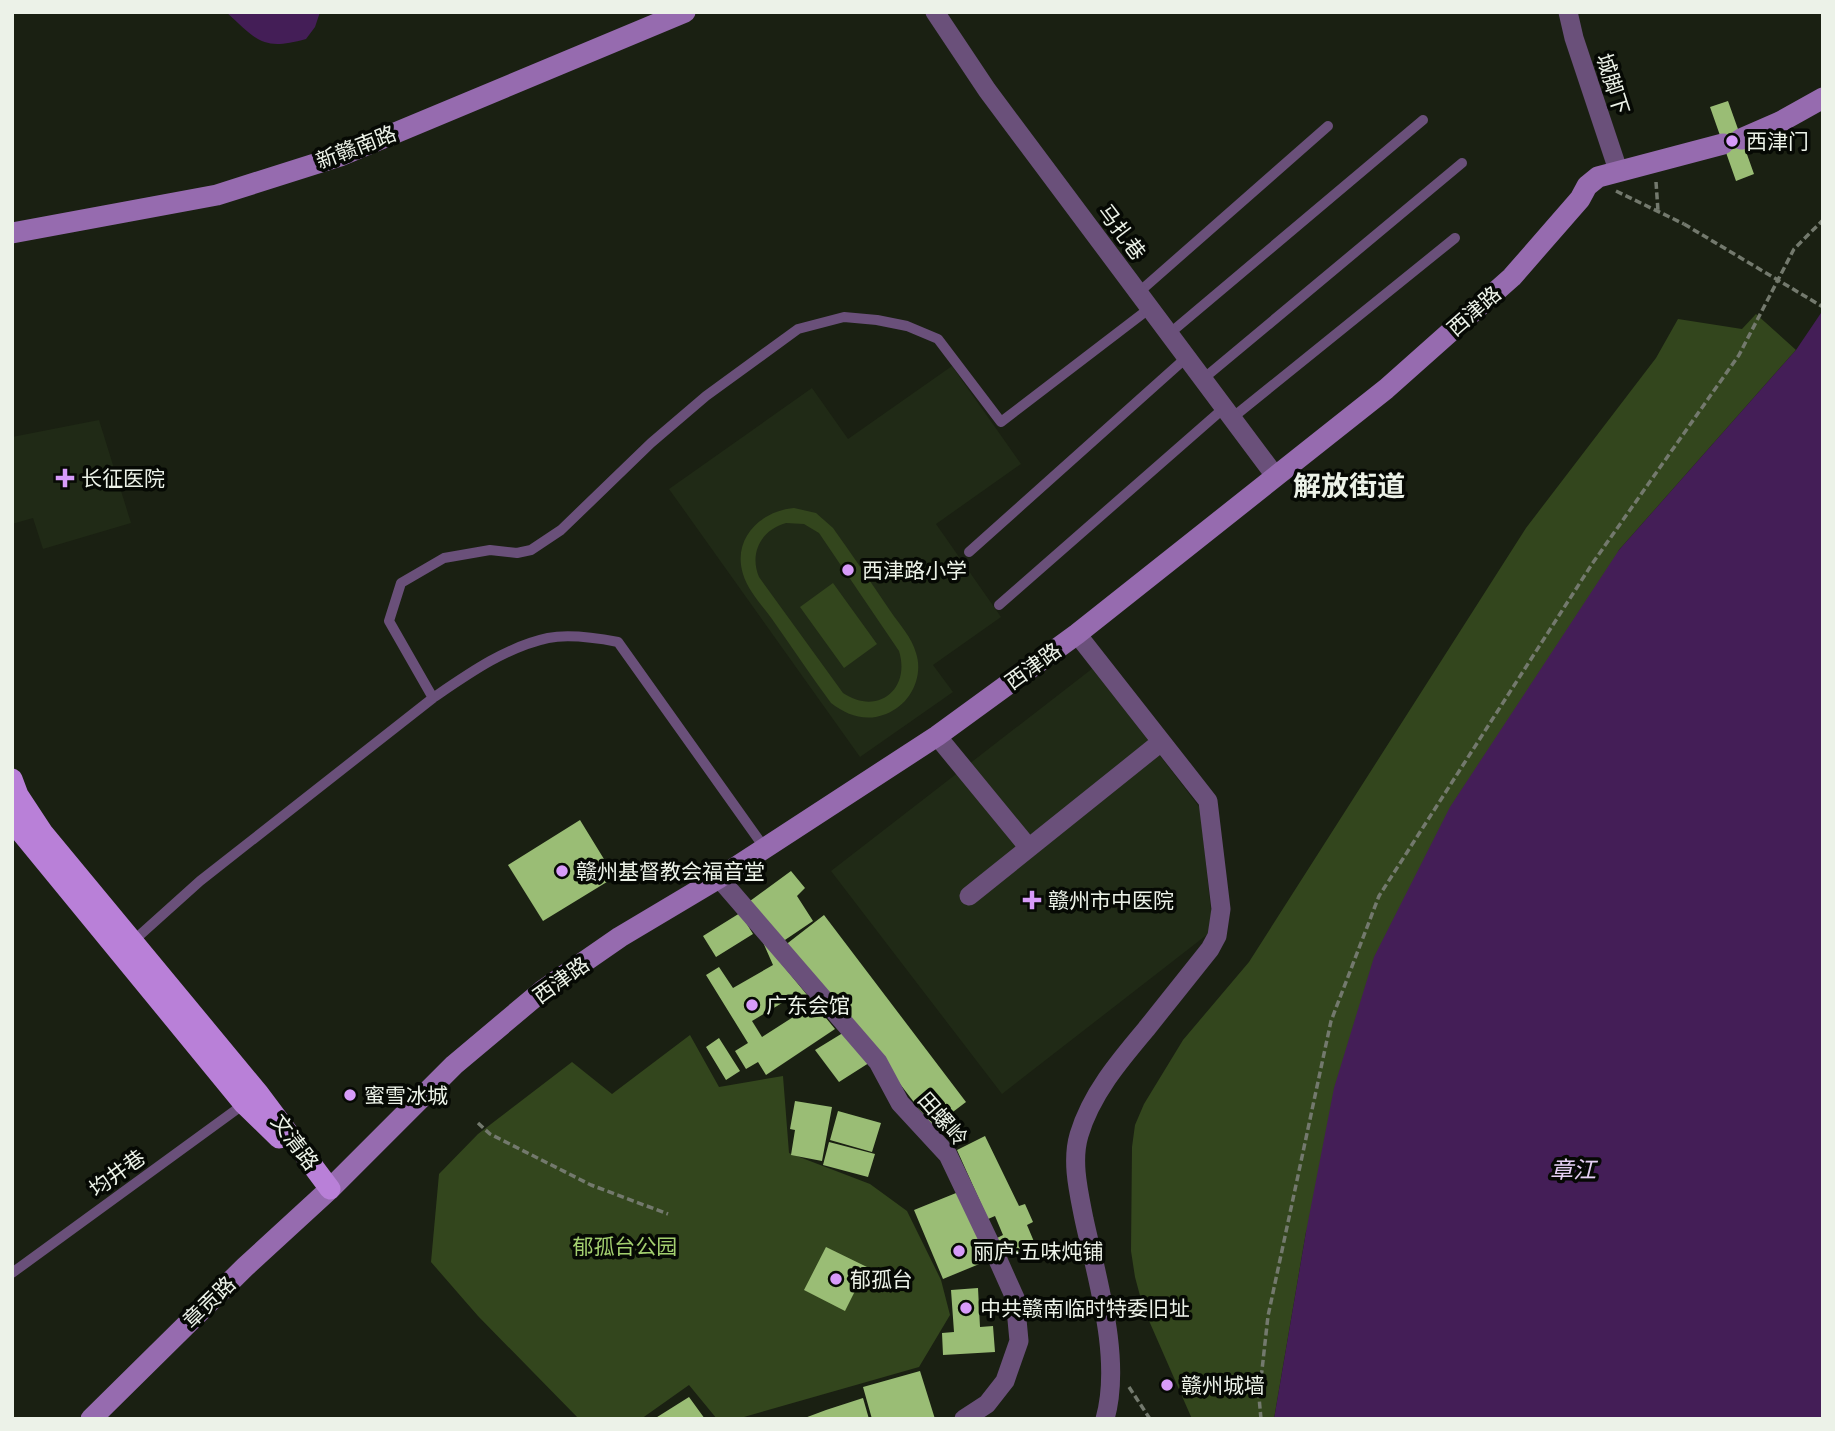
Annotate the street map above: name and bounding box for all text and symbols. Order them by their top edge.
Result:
street label: 城脚下 [1590,50,1636,118]
street label: 新赣南路 [312,119,400,175]
place label: 西津门 [1746,128,1809,155]
marker: 西津门 [1724,133,1740,149]
street label: 马扎巷 [1092,199,1152,265]
street label: 西津路 [1441,280,1507,342]
place label: 长征医院 [81,465,165,492]
district label: 解放街道 [1293,467,1405,504]
marker: 长征医院 [55,468,75,488]
place label: 西津路小学 [862,557,967,584]
marker: 西津路小学 [840,562,856,578]
street label: 西津路 [1000,637,1066,695]
place label: 赣州基督教会福音堂 [576,858,765,885]
marker: 赣州基督教会福音堂 [554,863,570,879]
place label: 赣州市中医院 [1048,887,1174,914]
marker: 赣州市中医院 [1022,890,1042,910]
street label: 西津路 [528,951,594,1009]
place label: 广东会馆 [766,992,850,1019]
marker: 广东会馆 [744,997,760,1013]
place label: 蜜雪冰城 [364,1082,448,1109]
street label: 田螺岭 [912,1086,974,1152]
marker: 蜜雪冰城 [342,1087,358,1103]
street label: 文清路 [265,1109,325,1175]
street label: 均井巷 [84,1144,150,1202]
water label: 章江 [1550,1155,1599,1184]
park label: 郁孤台公园 [573,1233,678,1260]
place label: 丽庐·五味炖铺 [973,1238,1103,1265]
marker: 丽庐·五味炖铺 [951,1243,967,1259]
place label: 郁孤台 [850,1266,913,1293]
street label: 章贡路 [177,1270,241,1334]
marker: 郁孤台 [828,1271,844,1287]
place label: 中共赣南临时特委旧址 [980,1295,1190,1322]
marker: 中共赣南临时特委旧址 [958,1300,974,1316]
place label: 赣州城墙 [1181,1372,1265,1399]
marker: 赣州城墙 [1159,1377,1175,1393]

